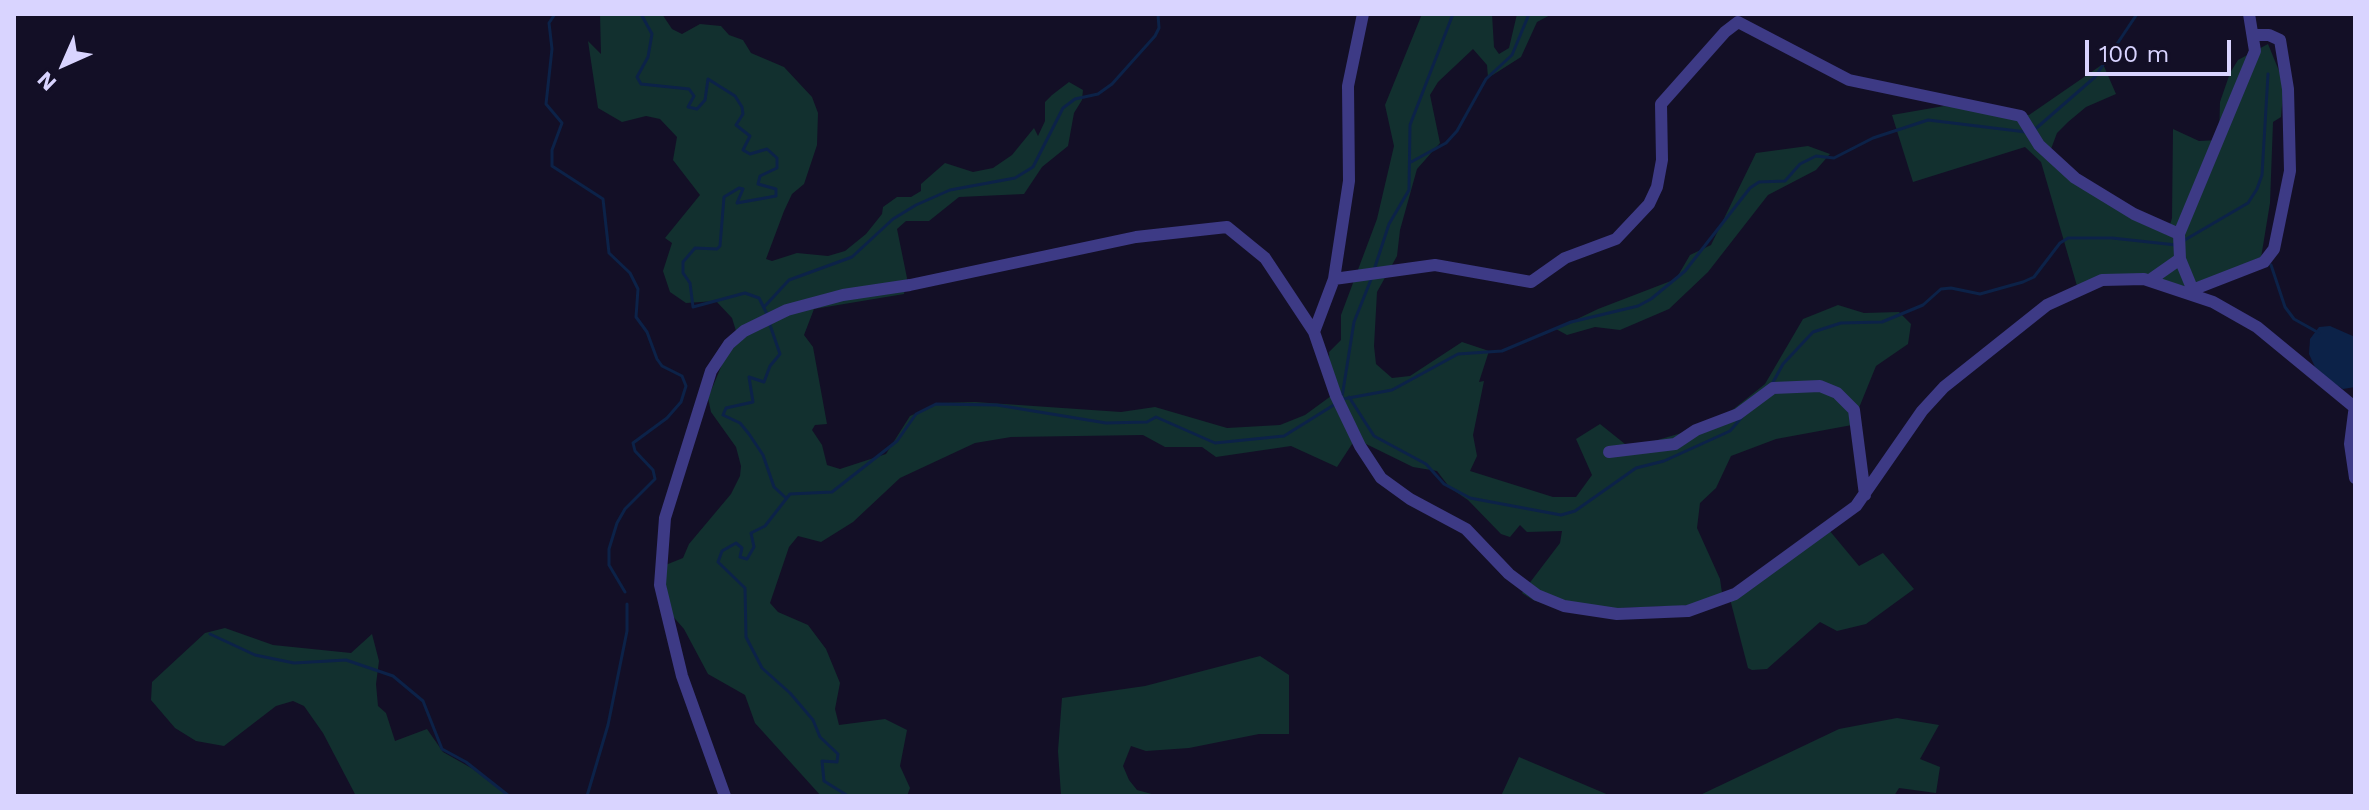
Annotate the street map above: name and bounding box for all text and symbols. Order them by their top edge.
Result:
north arrow [24,24,104,104]
scale bar [2089,24,2235,74]
text: 100 m [2099,40,2169,68]
text: N [32,67,61,96]

